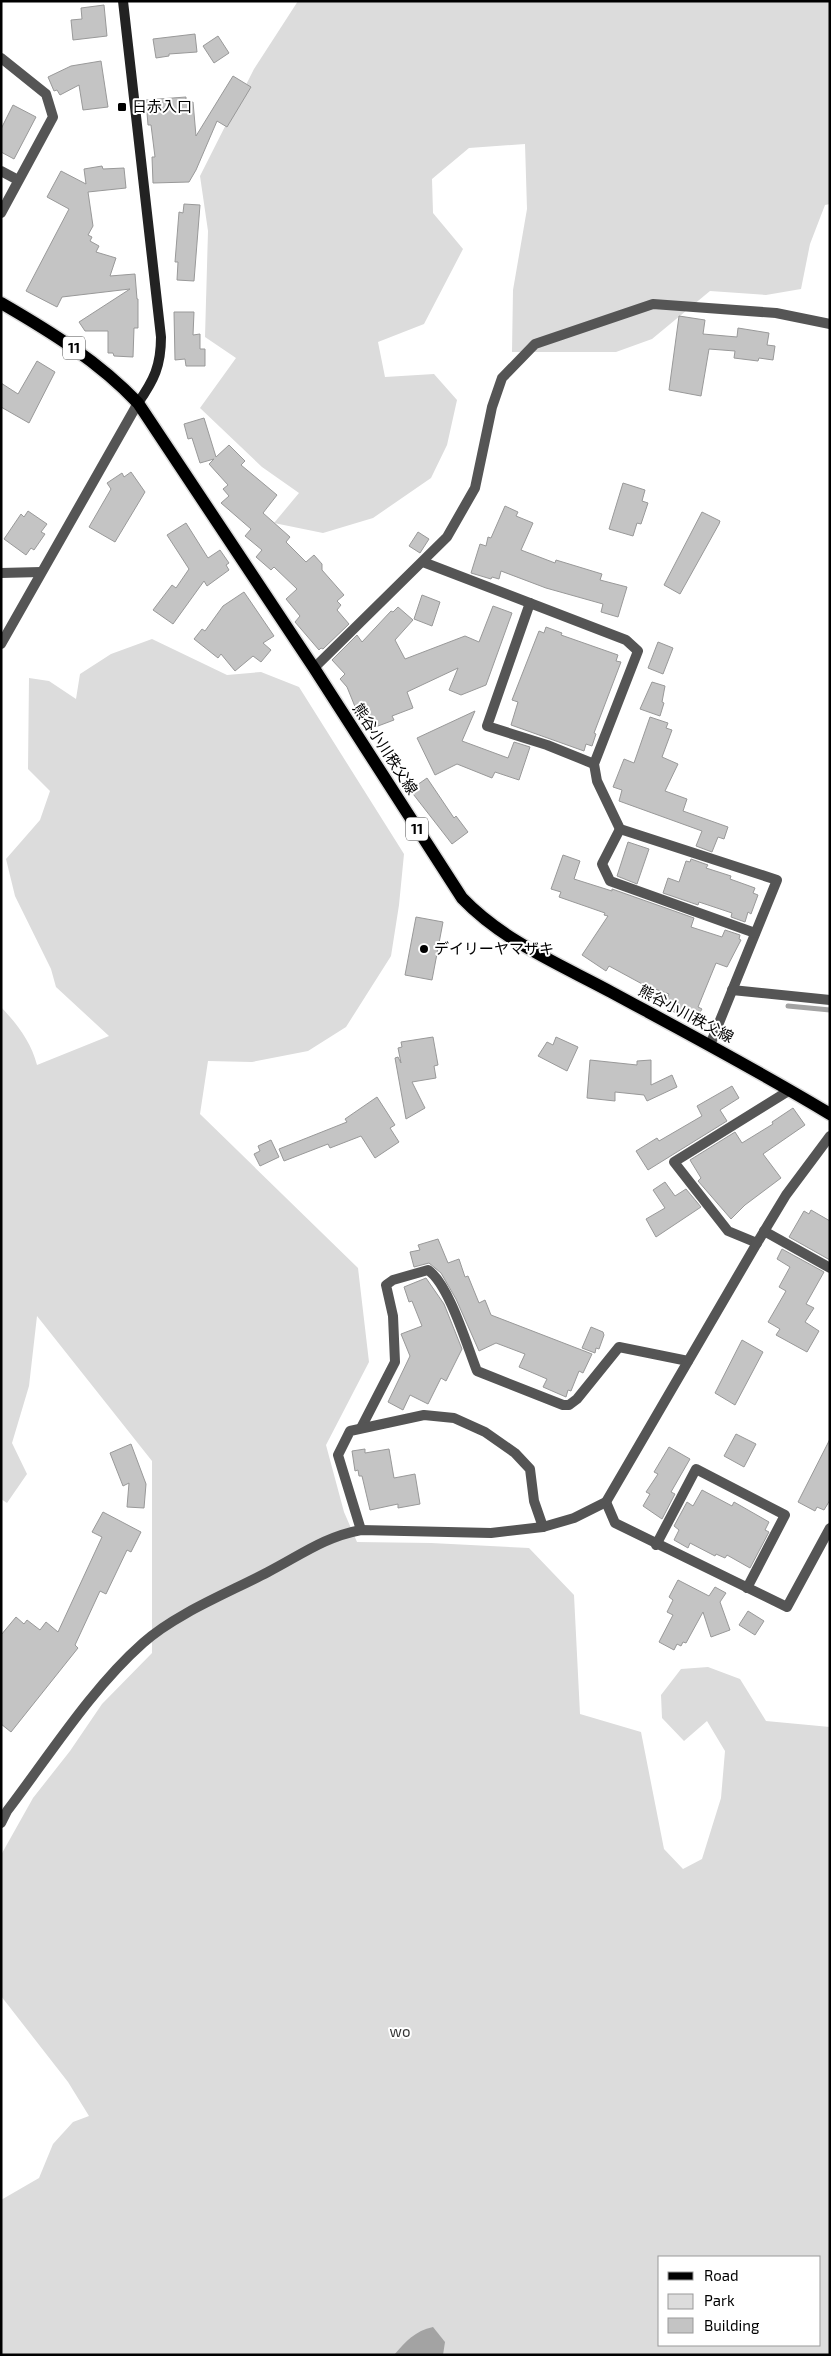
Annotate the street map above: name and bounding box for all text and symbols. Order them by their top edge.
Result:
place label: 日赤入口 [132,97,192,115]
marker: 日赤入口 [116,101,128,113]
road number: 11 [63,336,85,359]
street label: 熊谷小川秩父線 [350,700,422,797]
road number: 11 [406,818,428,841]
place label: デイリーヤマザキ [434,939,554,957]
marker: デイリーヤマザキ [418,943,430,955]
street label: 熊谷小川秩父線 [636,981,737,1046]
park label: wo [390,2022,410,2040]
legend [658,2256,821,2346]
text: Road [704,2266,739,2284]
text: Park [704,2291,735,2309]
text: Building [704,2316,760,2334]

